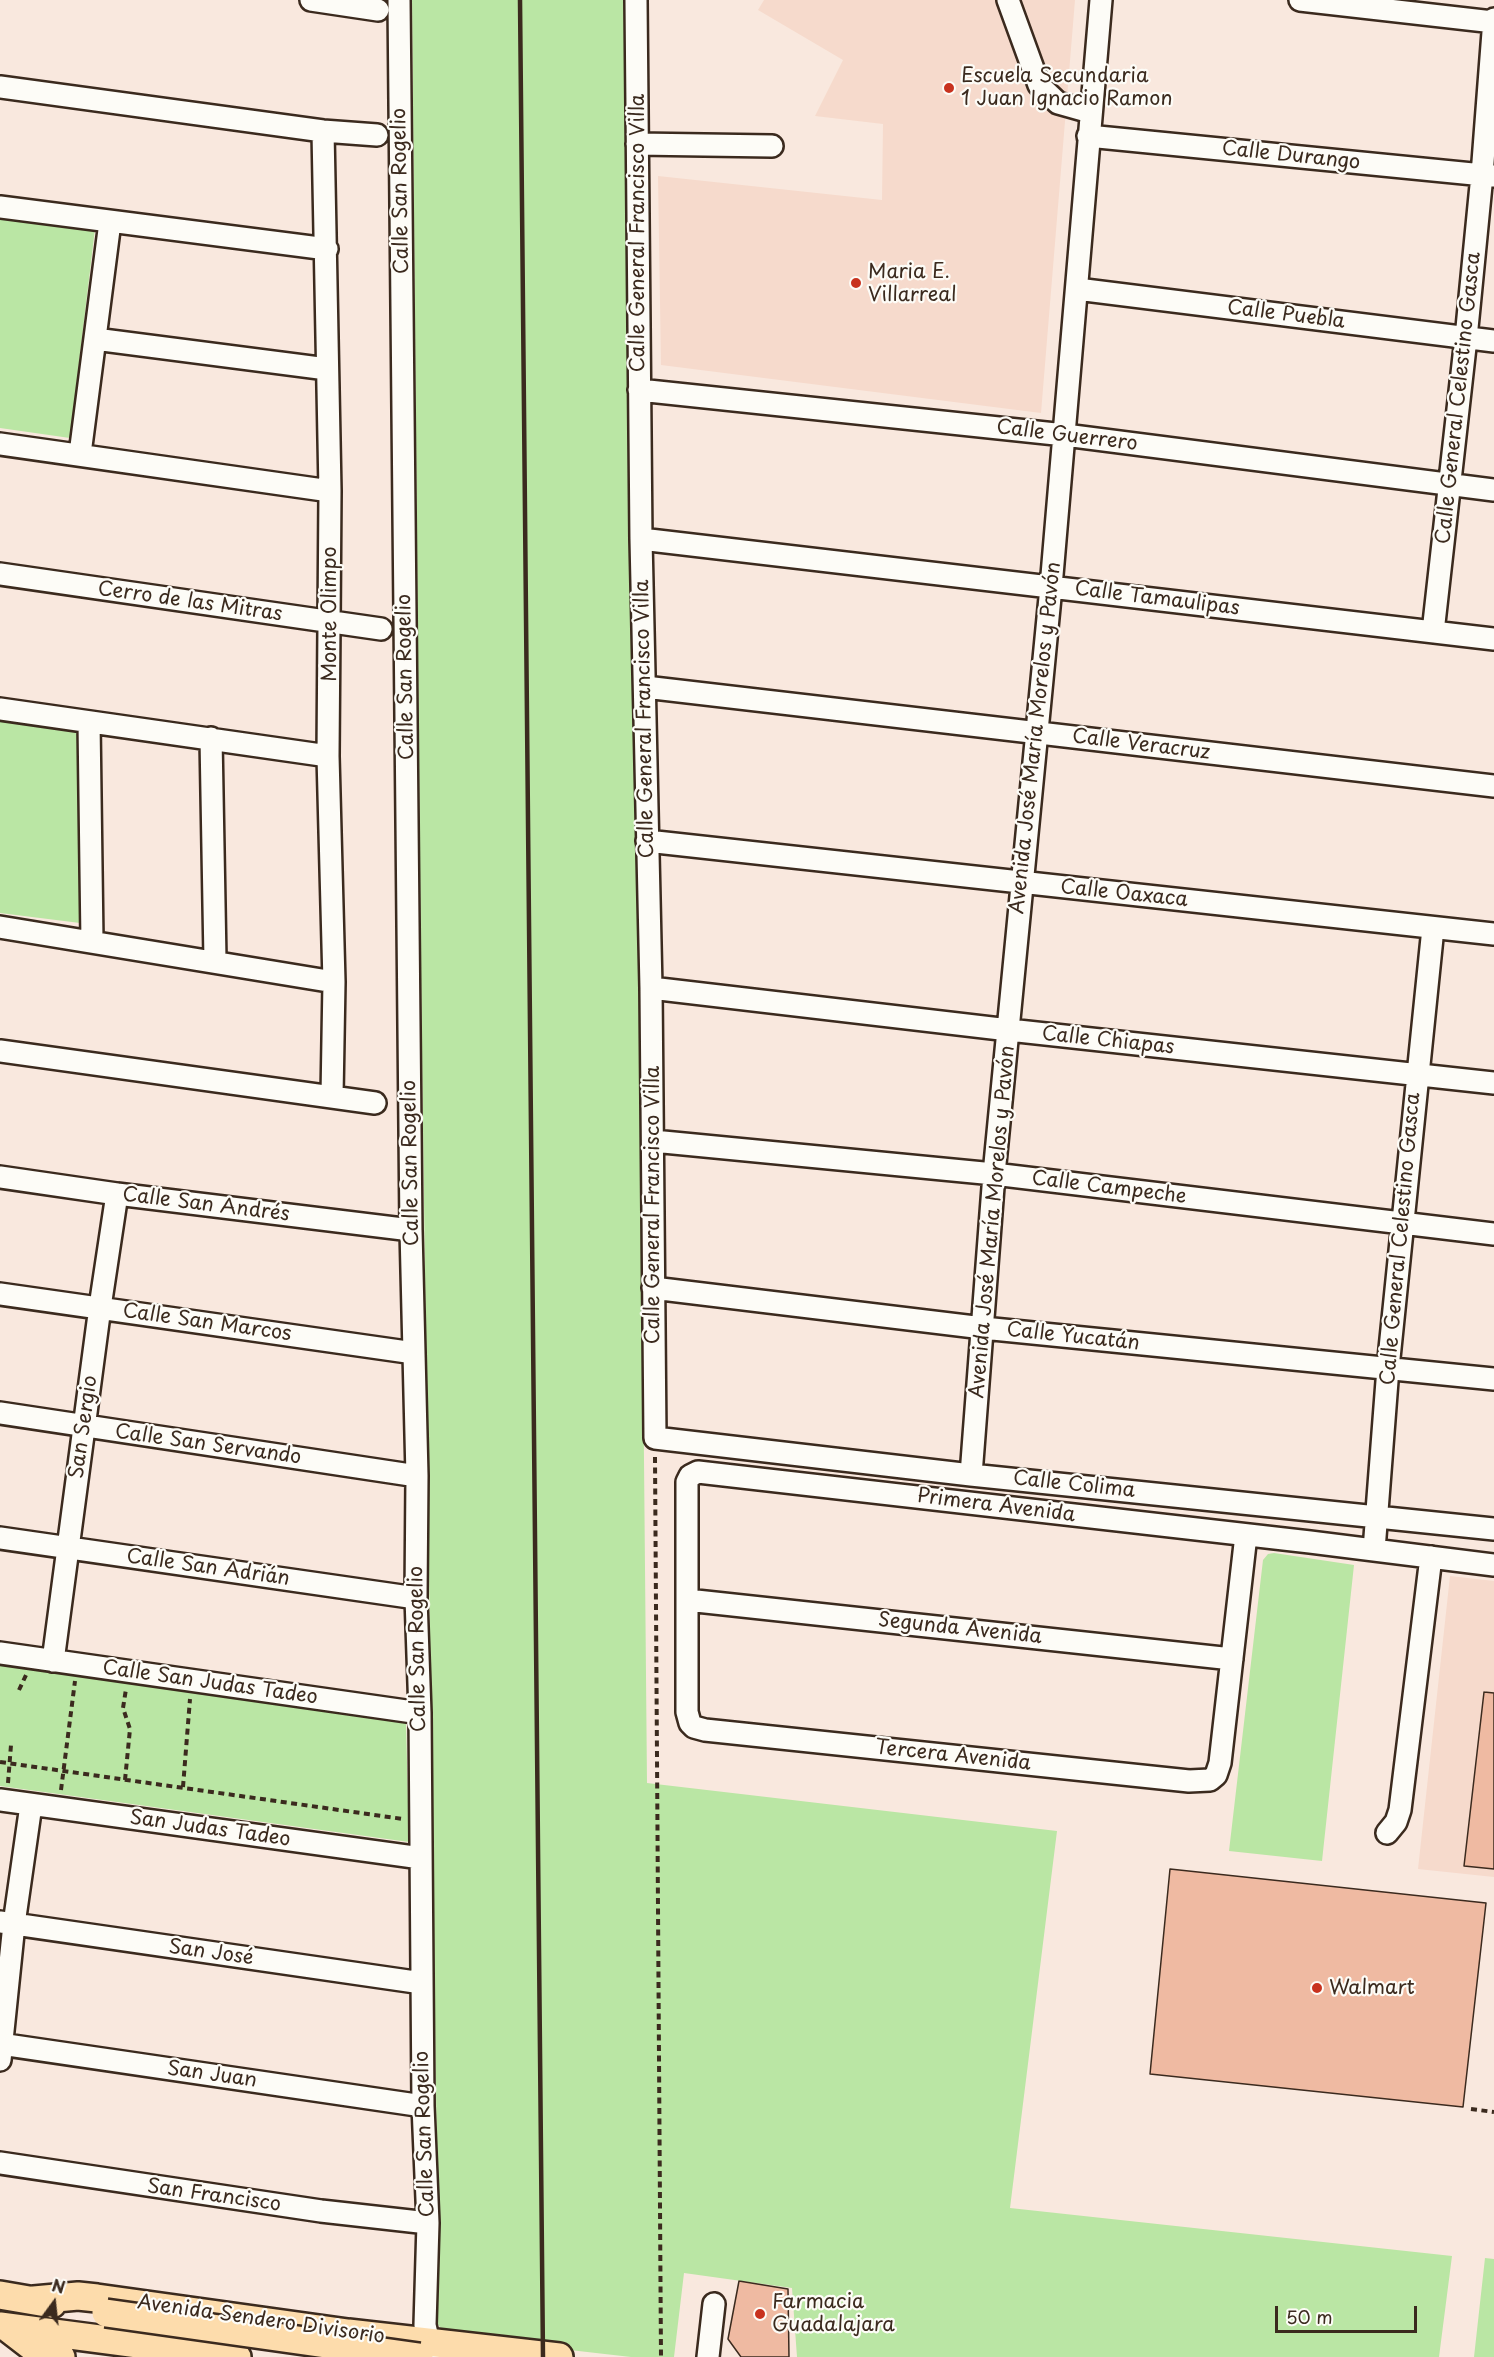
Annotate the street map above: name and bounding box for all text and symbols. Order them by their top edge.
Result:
place label: Escuela Secundaria 1 Juan Ignacio Ramon [961,64,1172,111]
marker: Escuela Secundaria 1 Juan Ignacio Ramon [942,81,956,95]
street label: Calle General Francisco Villa [626,94,650,372]
street label: Calle San Rogelio [388,108,414,274]
street label: Calle Durango [1221,137,1361,175]
street label: Calle General Celestino Gasca [1432,251,1486,545]
place label: Maria E. Villarreal [868,260,957,307]
marker: Maria E. Villarreal [849,276,863,290]
street label: Calle Puebla [1226,296,1346,334]
street label: Calle Guerrero [995,415,1139,457]
street label: Monte Olimpo [318,546,342,682]
street label: Avenida José María Morelos y Pavón [1006,561,1066,915]
street label: Cerro de las Mitras [96,577,284,627]
street label: Calle Tamaulipas [1073,577,1241,621]
street label: Calle General Francisco Villa [631,580,659,858]
street label: Calle San Rogelio [393,594,419,760]
street label: Calle Veracruz [1071,725,1211,765]
street label: Calle Oaxaca [1059,875,1189,913]
street label: Calle Chiapas [1040,1022,1176,1060]
street label: Avenida José María Morelos y Pavón [966,1045,1020,1399]
street label: Calle General Francisco Villa [641,1066,665,1344]
street label: Calle San Rogelio [398,1080,424,1246]
street label: Calle General Celestino Gasca [1376,1092,1426,1386]
street label: Calle Campeche [1030,1167,1188,1209]
street label: Calle San Andrés [121,1183,291,1227]
street label: Calle San Marcos [121,1299,293,1347]
street label: Calle Yucatán [1005,1318,1141,1356]
street label: San Sergio [65,1374,103,1480]
street label: Calle San Servando [113,1420,303,1470]
street label: Calle Colima [1012,1467,1136,1503]
street label: Primera Avenida [915,1484,1077,1528]
street label: Calle San Adrián [125,1545,291,1591]
street label: Calle San Rogelio [405,1566,431,1732]
street label: Segunda Avenida [877,1608,1043,1650]
street label: Calle San Judas Tadeo [101,1656,319,1710]
street label: Tercera Avenida [874,1736,1032,1776]
street label: San Judas Tadeo [128,1806,292,1852]
street label: San José [167,1935,255,1971]
place label: Walmart [1329,1976,1415,2000]
marker: Walmart [1310,1981,1324,1995]
street label: Calle San Rogelio [410,2051,440,2217]
street label: San Juan [166,2057,258,2093]
street label: San Francisco [146,2175,282,2217]
text: N [49,2272,68,2299]
north arrow [24,2273,84,2333]
place label: Farmacia Guadalajara [772,2290,895,2337]
street label: Avenida Sendero Divisorio [136,2291,386,2349]
scale bar [1278,2294,1420,2332]
text: 50 m [1286,2303,1333,2330]
marker: Farmacia Guadalajara [753,2307,767,2321]

